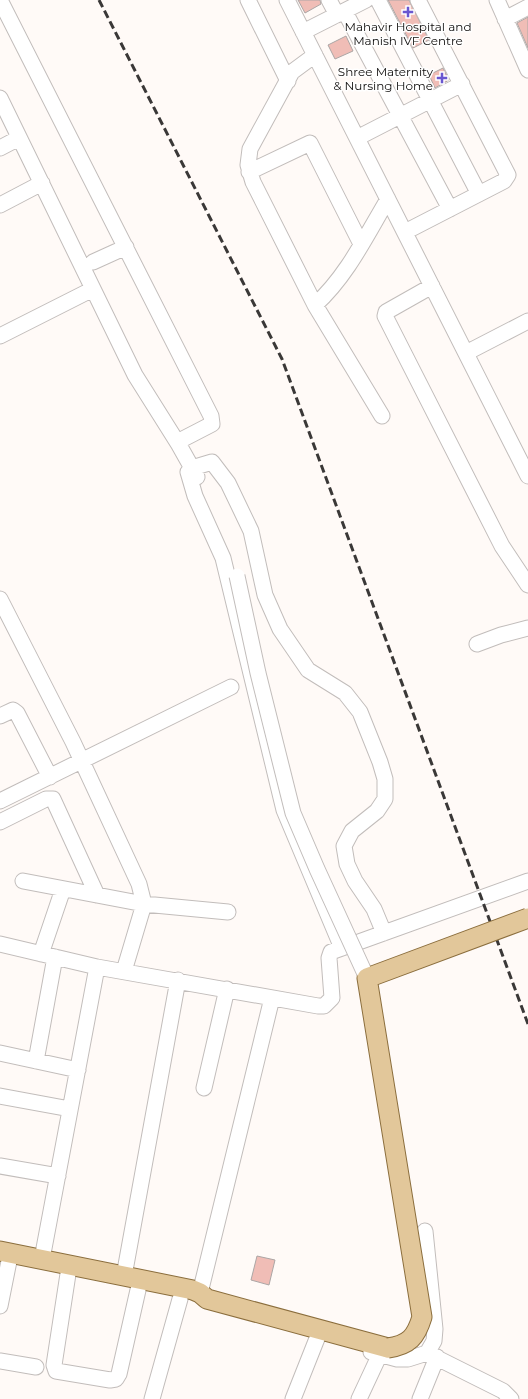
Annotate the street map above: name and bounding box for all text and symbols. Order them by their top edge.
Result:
marker: Mahavir Hospital and Manish IVF Centre [402,6,414,18]
place label: Mahavir Hospital and Manish IVF Centre [344,19,472,48]
place label: Shree Maternity & Nursing Home [333,64,433,93]
marker: Shree Maternity & Nursing Home [436,72,448,84]

